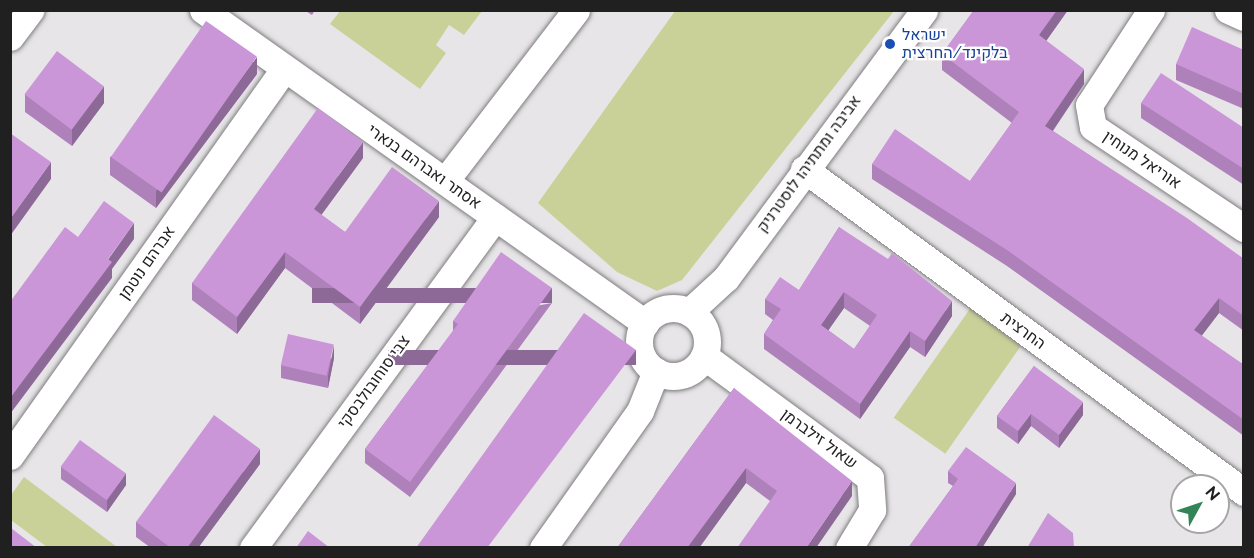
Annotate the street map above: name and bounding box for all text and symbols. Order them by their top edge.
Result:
place label: ישראל בלקינד/החרצית [902,25,1008,63]
marker: ישראל בלקינד/החרצית [883,37,897,51]
street label: אביבה ומתתיהו לוסטרניק [753,92,865,236]
street label: אסתר ואברהם בנארי [363,121,485,213]
street label: אוריאל מנוחין [1099,127,1185,193]
street label: אברהם נוטמן [115,223,179,303]
street label: החרצית [997,308,1049,354]
street label: צבי סוחובולבסקי [334,332,414,432]
street label: שאול זילברמן [777,405,861,473]
north arrow [1170,474,1230,534]
text: N [1201,483,1224,504]

